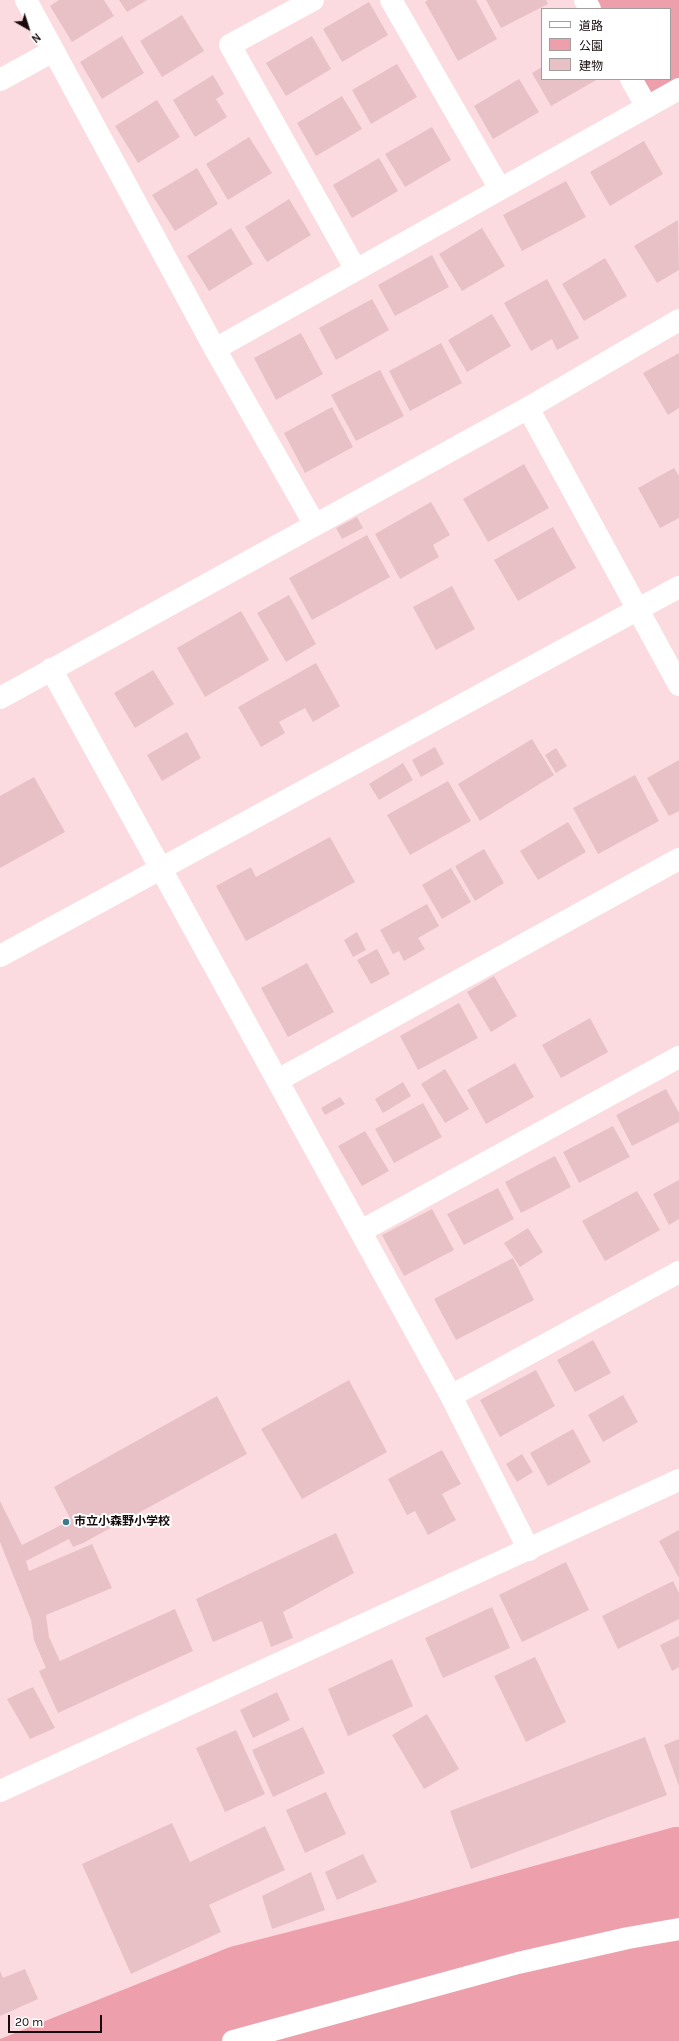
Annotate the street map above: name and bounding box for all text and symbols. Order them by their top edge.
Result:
north arrow [8,8,48,48]
legend [541,8,671,80]
text: 道路 [579,19,603,33]
text: N [29,30,43,45]
text: 公園 [579,39,603,53]
text: 建物 [579,59,603,73]
place label: 市立小森野小学校 [74,1515,170,1529]
marker: 市立小森野小学校 [61,1517,71,1527]
scale bar [10,2007,104,2033]
text: 20 m [15,2015,43,2029]

